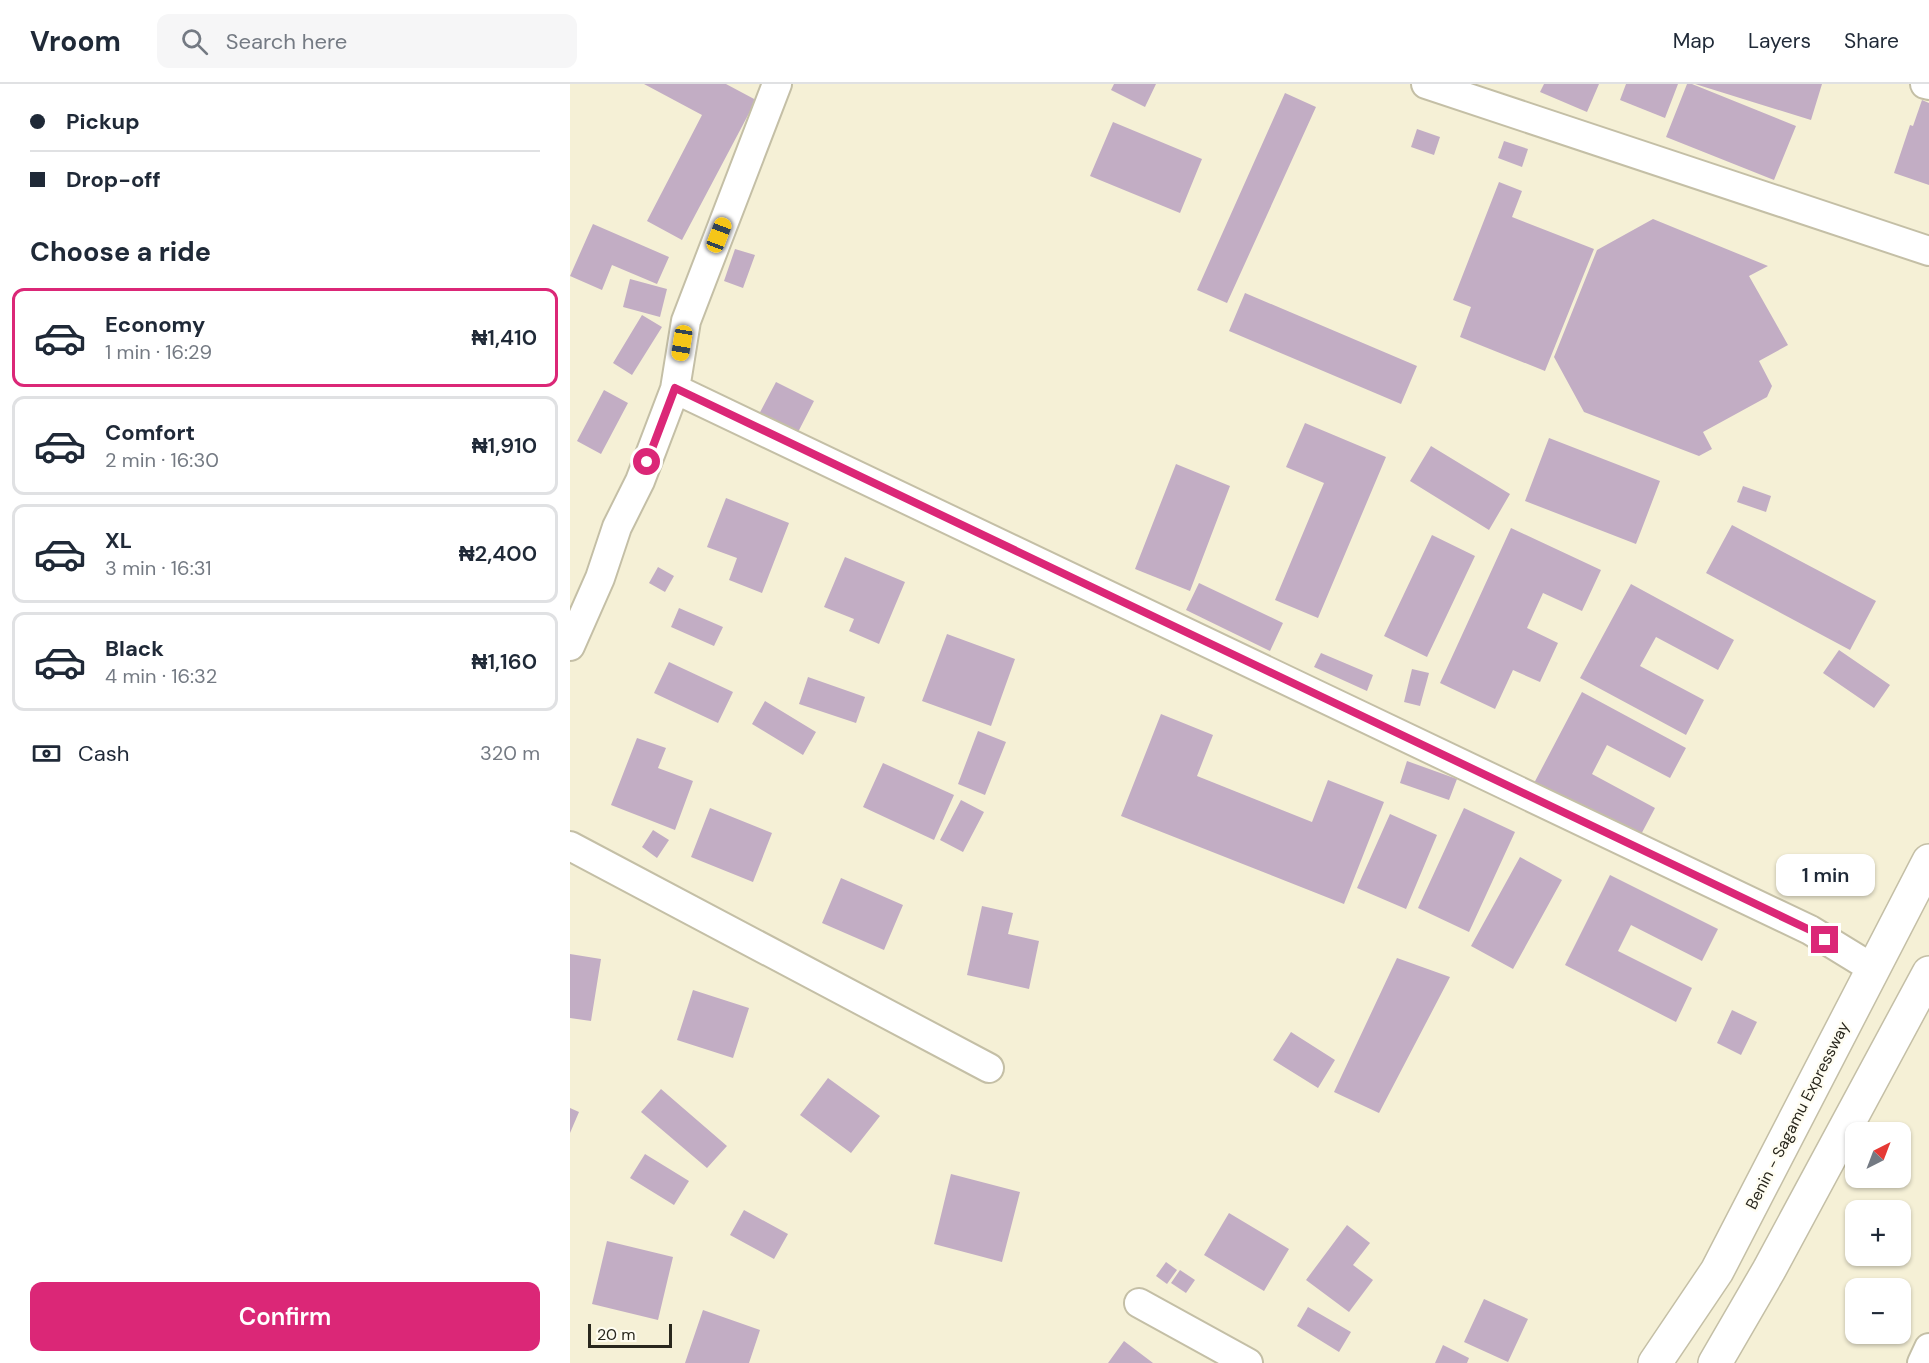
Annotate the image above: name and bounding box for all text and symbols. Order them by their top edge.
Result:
search box [157,14,577,68]
text: Vroom [30,23,121,60]
icon: search [178,25,211,58]
text: Search here [226,27,347,56]
text: Map [1673,27,1715,55]
text: Layers [1748,27,1811,55]
text: Share [1844,27,1899,55]
text: Pickup [66,107,140,136]
text: Drop-off [66,165,161,194]
car [704,215,734,255]
text: Choose a ride [30,234,211,269]
text: Economy [105,310,205,339]
icon: car [33,311,87,365]
text: ₦1,410 [471,323,537,352]
car [670,324,694,362]
text: 1 min · 16:29 [105,339,212,365]
text: Comfort [105,418,195,447]
icon: car [33,419,87,473]
text: ₦1,910 [472,431,537,460]
text: 2 min · 16:30 [105,447,219,473]
route start [633,448,660,475]
text: XL [105,526,132,555]
icon: car [33,527,87,581]
text: ₦2,400 [459,539,537,568]
text: 3 min · 16:31 [105,555,211,581]
text: Black [105,634,164,663]
icon: car [33,635,87,689]
text: ₦1,160 [472,647,537,676]
text: 4 min · 16:32 [105,663,217,689]
icon: cash [30,737,63,770]
text: Cash [78,739,129,768]
text: 320 m [480,740,540,766]
callout: 1 min [1776,853,1874,895]
text: 1 min [1802,862,1849,888]
route end [1811,926,1838,953]
street label: Benin - Sagamu Expressway [1741,1018,1854,1213]
north arrow [1845,1122,1911,1188]
map controls [1845,1122,1911,1344]
button: + [1845,1200,1911,1266]
button: − [1845,1278,1911,1344]
button: Confirm [30,1282,540,1351]
scale bar [588,1321,672,1348]
text: 20 m [597,1324,636,1345]

